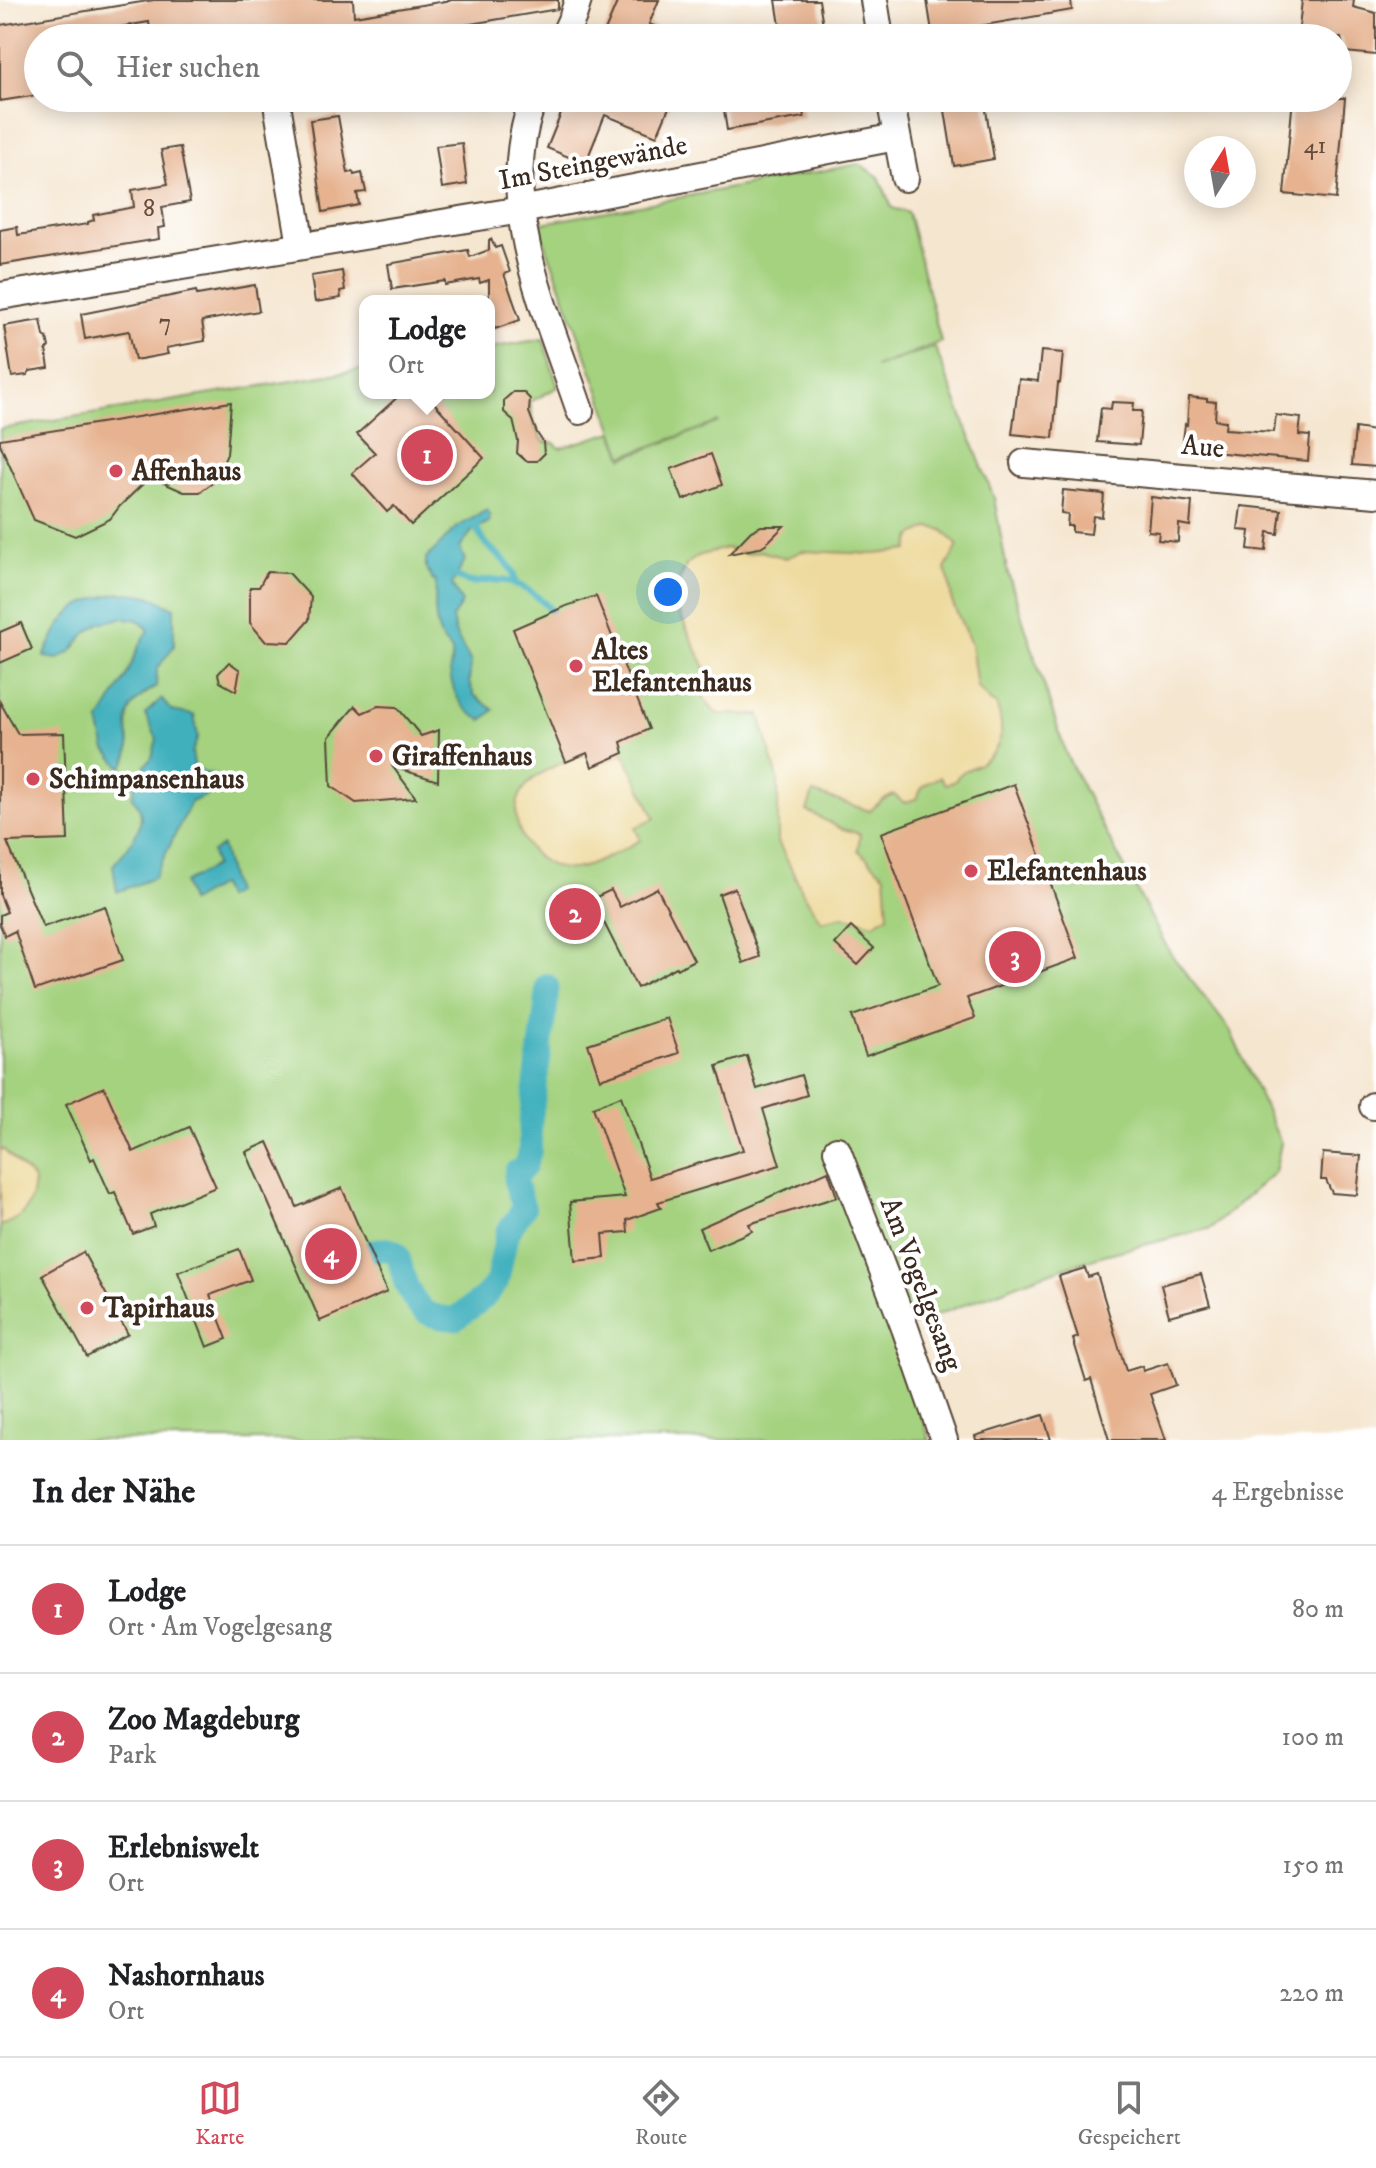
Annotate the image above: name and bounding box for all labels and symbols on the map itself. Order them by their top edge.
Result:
street label: Im Steingewände [496,128,690,198]
house number: 41 [1304,131,1326,161]
north arrow [1184,136,1256,208]
house number: 8 [143,194,155,224]
house number: 7 [159,308,171,338]
pin: 1 [401,425,453,485]
street label: Aue [1180,428,1226,466]
place label: Affenhaus [131,454,242,489]
marker: Affenhaus [107,462,125,480]
your location [648,572,688,612]
place label: Altes Elefantenhaus [591,633,752,700]
marker: Altes Elefantenhaus [567,657,585,675]
place label: Giraffenhaus [392,739,533,774]
marker: Giraffenhaus [367,747,385,765]
place label: Schimpansenhaus [49,762,245,797]
marker: Schimpansenhaus [24,770,42,788]
place label: Elefantenhaus [987,854,1147,889]
marker: Elefantenhaus [962,862,980,880]
pin: 2 [549,884,601,944]
pin: 3 [989,927,1041,987]
street label: Am Vogelgesang [872,1192,970,1376]
pin: 4 [305,1224,357,1284]
place label: Tapirhaus [102,1291,215,1326]
marker: Tapirhaus [78,1299,96,1317]

